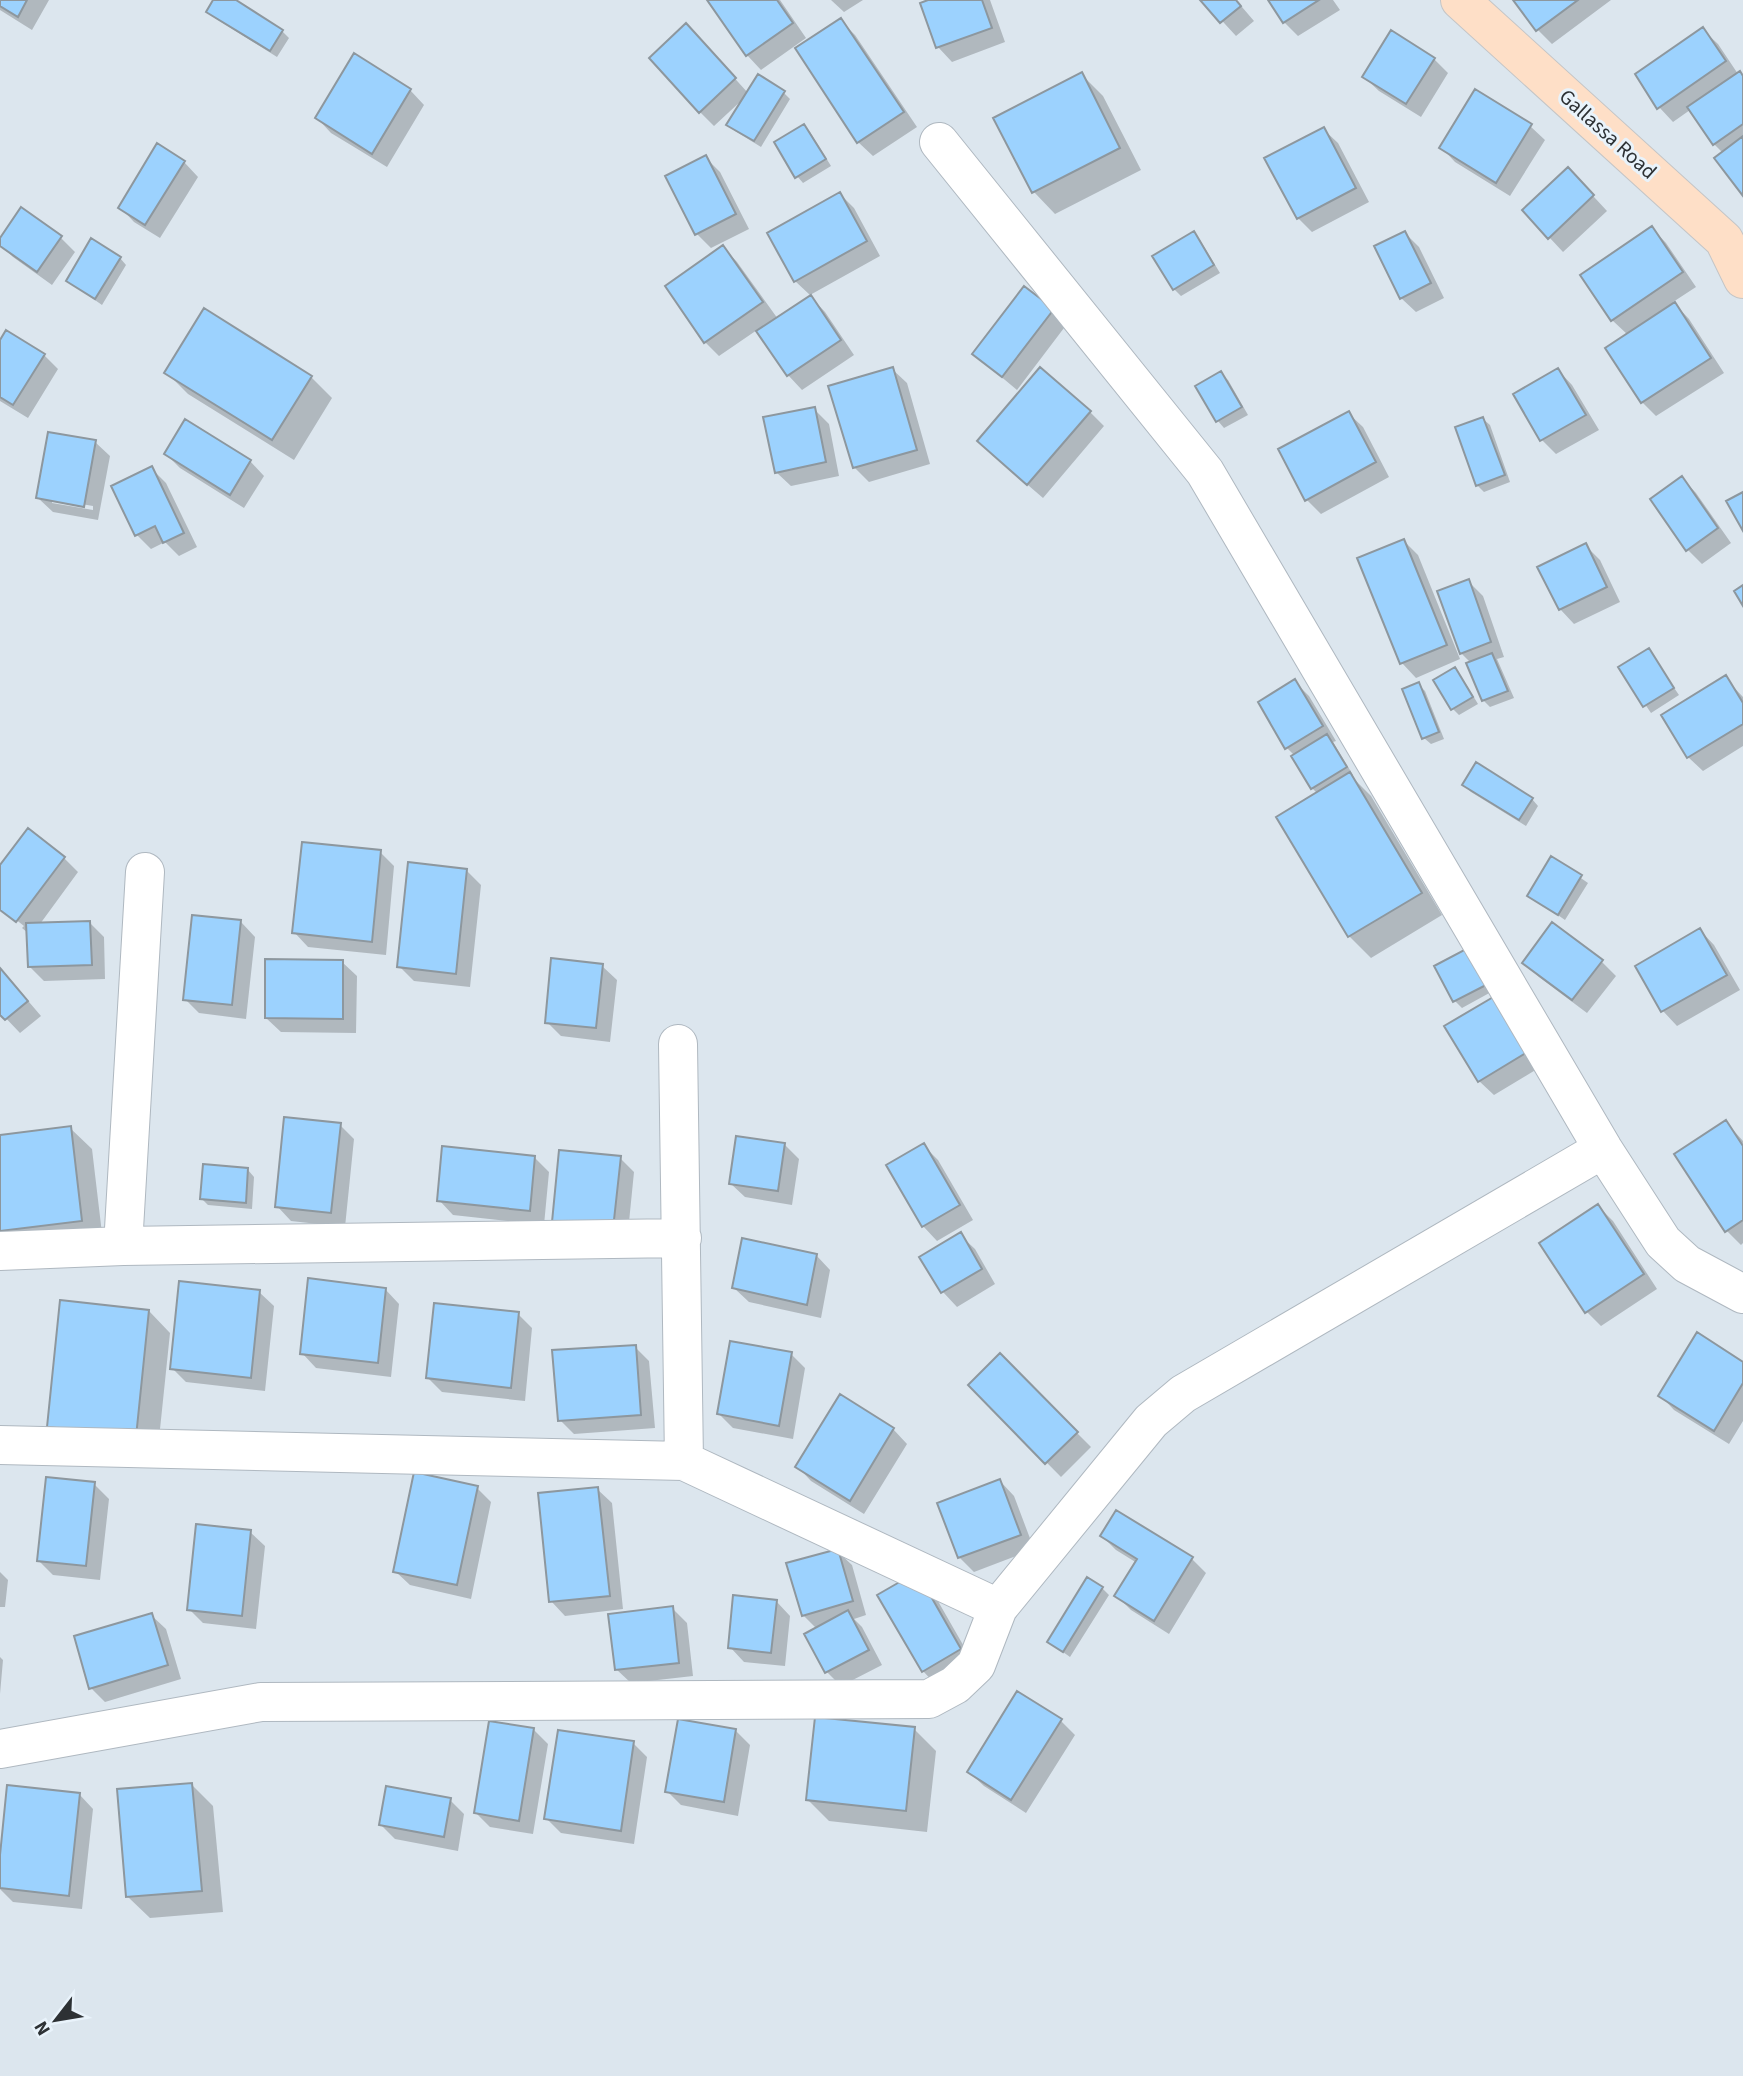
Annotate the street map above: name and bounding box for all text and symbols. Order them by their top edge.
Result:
street label: Gallassa Road [1553,82,1663,186]
north arrow [21,1985,91,2055]
text: N [28,2016,58,2040]

